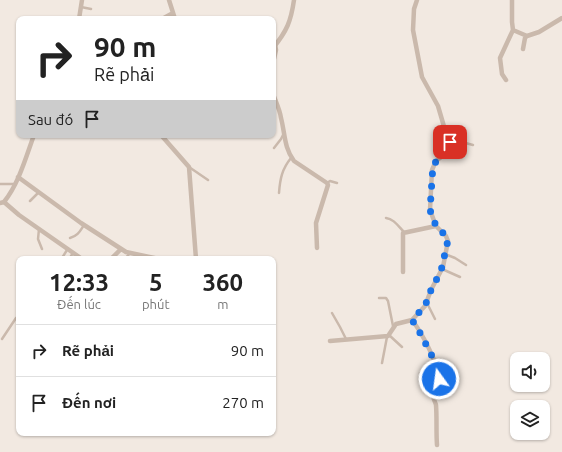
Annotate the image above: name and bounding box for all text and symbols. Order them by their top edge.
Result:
text: 90 m [94,31,156,62]
icon: right [28,32,80,84]
text: Rẽ phải [94,64,154,84]
icon: arrive [81,108,103,130]
text: Sau đó [28,111,73,128]
pin [433,125,467,159]
icon: arrive [439,131,461,153]
text: 12:33 [49,269,109,296]
text: 5 [149,269,162,296]
text: 360 [202,269,243,296]
text: Đến lúc [57,297,101,311]
text: phút [142,297,170,311]
text: m [217,297,228,311]
icon: right [28,340,50,362]
text: Rẽ phải [62,342,114,359]
text: 90 m [231,342,264,359]
map controls [510,352,550,440]
button: sound [510,352,550,392]
position arrow [418,358,460,400]
icon: arrive [28,392,50,414]
text: Đến nơi [62,394,116,411]
text: 270 m [222,394,264,411]
button: layers [510,400,550,440]

